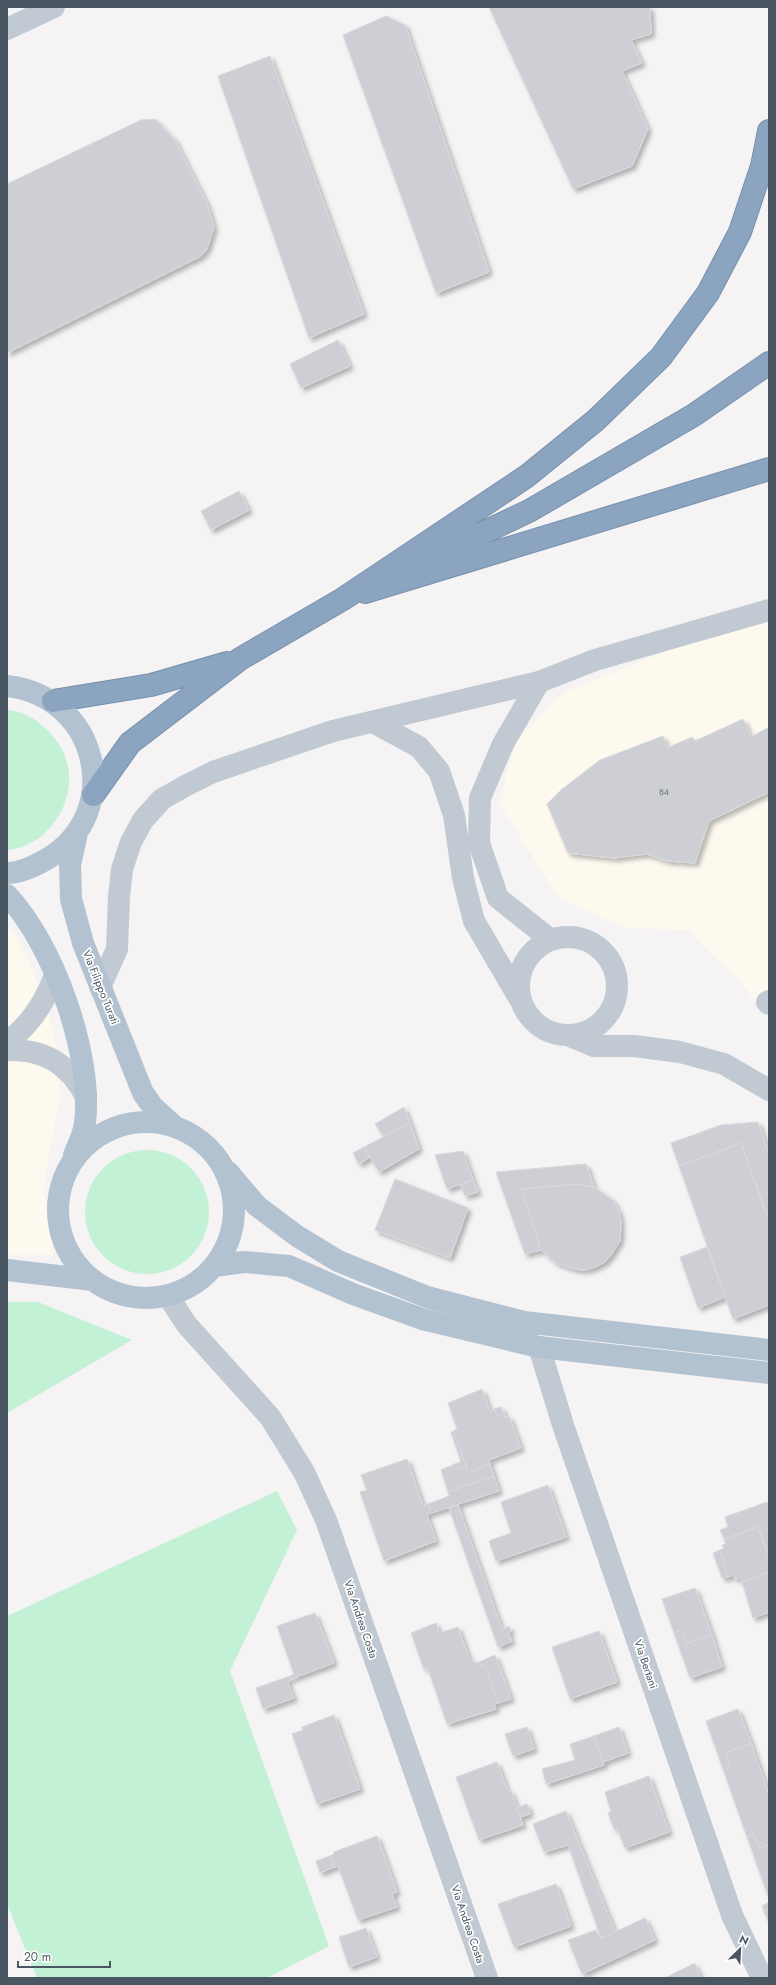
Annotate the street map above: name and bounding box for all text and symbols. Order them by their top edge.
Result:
house number: 84 [659,785,669,798]
street label: Via Filippo Turati [79,947,123,1027]
street label: Via Andrea Costa [340,1578,382,1660]
street label: Via Bertani [630,1637,662,1691]
street label: Via Andrea Costa [447,1883,489,1965]
north arrow [720,1929,760,1969]
text: N [737,1931,751,1949]
scale bar [18,1943,110,1969]
text: 20 m [24,1948,51,1966]

